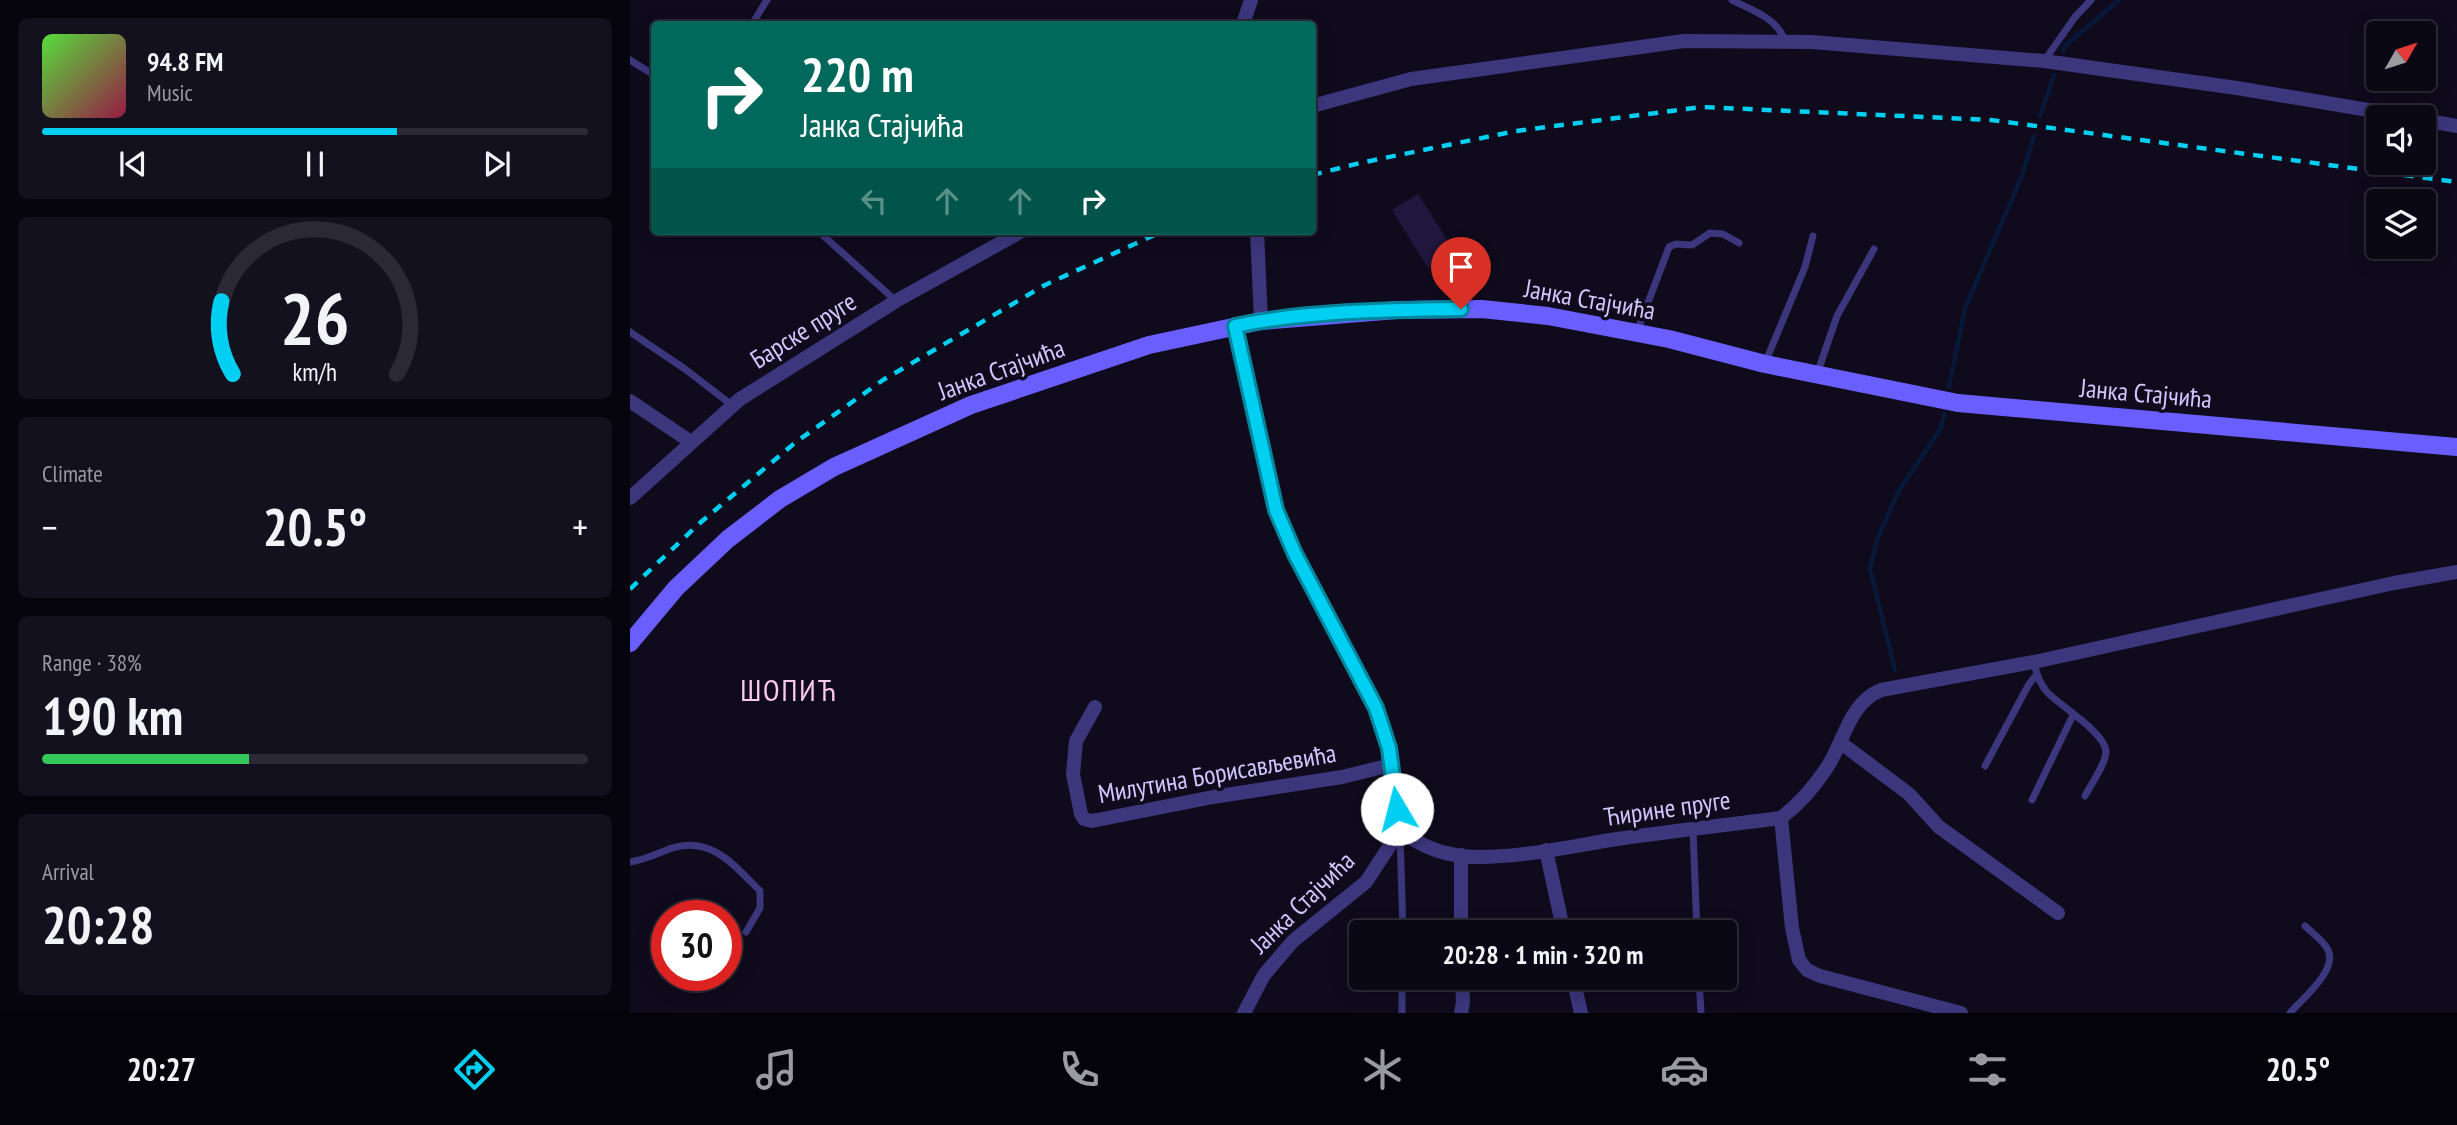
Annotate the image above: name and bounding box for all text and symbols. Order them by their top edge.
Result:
north arrow [2366,21,2436,91]
map controls [2366,21,2436,259]
text: 220 m [801,42,914,106]
text: 94.8 FM [147,45,223,78]
icon: right [686,49,777,140]
text: Music [147,78,193,107]
text: Јанка Стајчића [801,104,964,146]
button: sound [2366,105,2436,175]
icon: previous [114,145,152,183]
icon: pause [296,145,334,183]
icon: next [478,145,516,183]
icon: left [855,182,893,220]
icon: ahead [928,182,966,220]
icon: ahead [1001,182,1039,220]
icon: right [1074,182,1112,220]
button: layers [2366,189,2436,259]
pin [1431,237,1491,309]
icon: arrive [1442,248,1480,286]
text: 26 [280,270,350,364]
street label: Јанка Стајчића [1521,271,1658,327]
street label: Барске пруге [744,285,862,375]
street label: Јанка Стајчића [932,331,1069,407]
text: km/h [293,356,337,388]
street label: Јанка Стајчића [2078,371,2213,415]
text: Climate [42,459,103,488]
text: 20.5° [263,493,367,560]
text: − [42,502,58,551]
text: + [572,502,588,551]
text: Range · 38% [42,648,142,677]
district label: ШОПИЋ [740,670,838,709]
text: 190 km [42,682,183,749]
street label: Милутина Борисављевића [1096,736,1338,810]
position arrow [1360,772,1434,846]
street label: Ћирине пруге [1602,783,1732,833]
street label: Јанка Стајчића [1242,844,1361,961]
text: Arrival [42,857,94,886]
text: 20:28 [42,891,154,958]
speed limit sign: 30 [651,900,742,991]
text: 20:28 · 1 min · 320 m [1443,938,1643,971]
icon: directions [450,1045,499,1094]
icon: music [752,1045,801,1094]
icon: phone [1055,1045,1104,1094]
icon: climate [1358,1045,1407,1094]
icon: car [1660,1045,1709,1094]
icon: filters [1963,1045,2012,1094]
text: 20:27 [127,1048,196,1090]
text: 20.5° [2266,1048,2330,1090]

